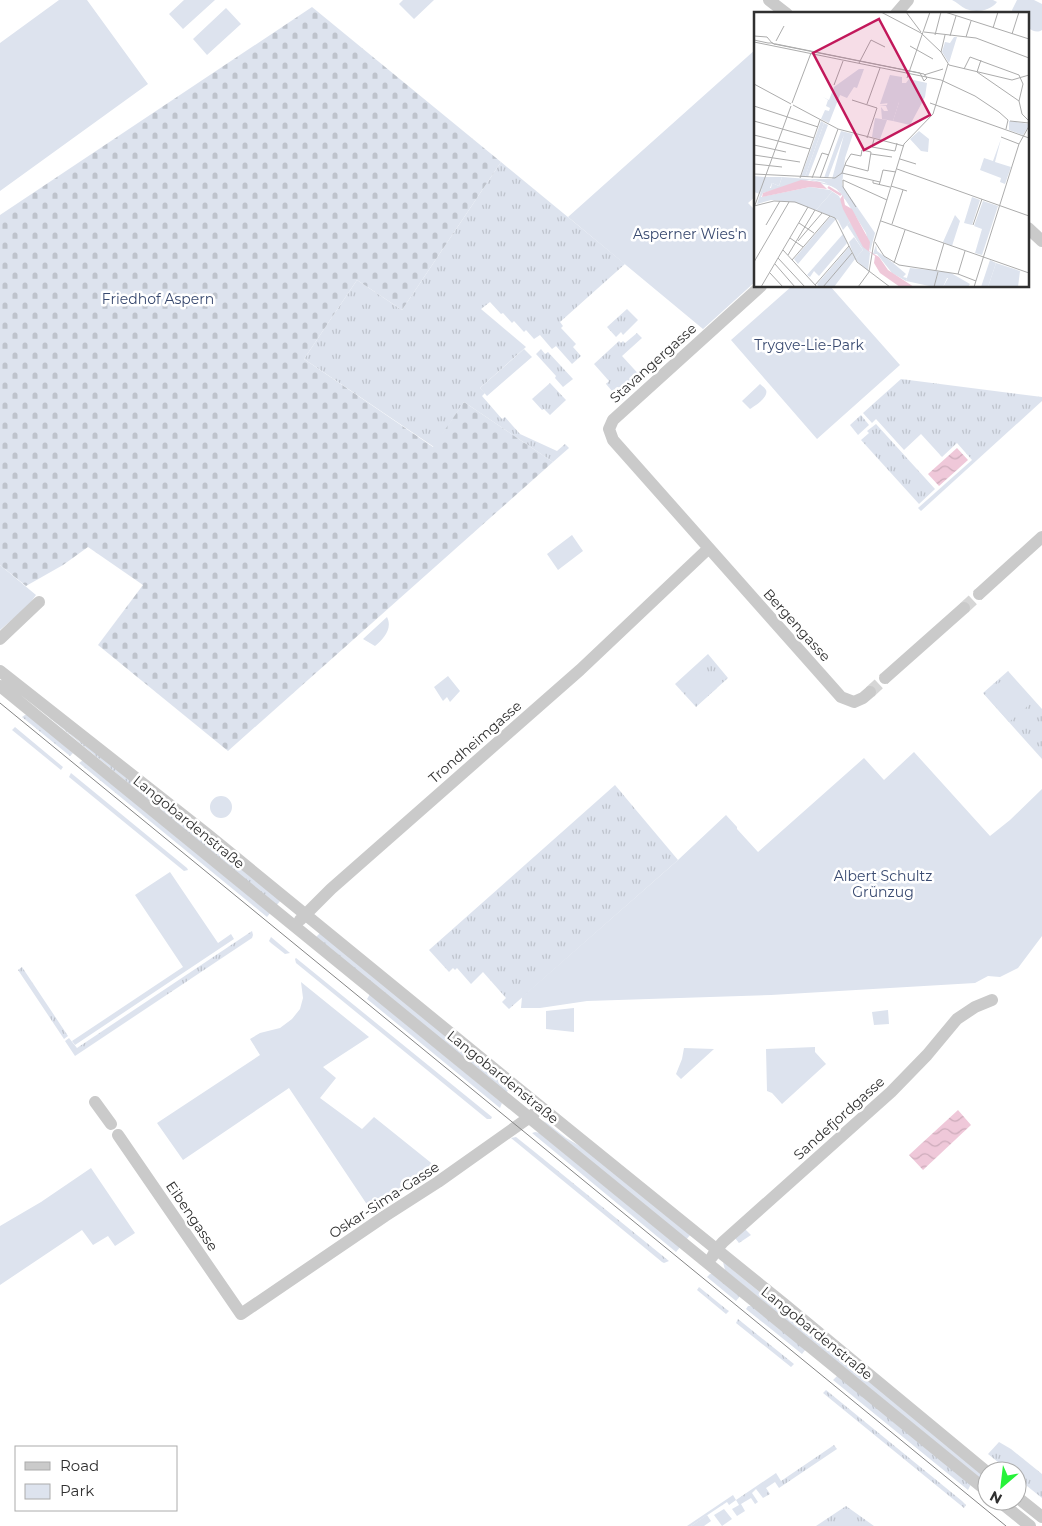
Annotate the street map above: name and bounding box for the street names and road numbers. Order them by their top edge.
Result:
street label: Stavangergasse [606,319,700,407]
street label: Bergengasse [760,585,834,665]
street label: Trondheimgasse [425,697,525,787]
street label: Langobardenstraße [130,771,248,873]
street label: Langobardenstraße [444,1026,562,1128]
street label: Sandefjordgasse [790,1072,888,1164]
street label: Oskar-Sima-Gasse [326,1158,442,1242]
street label: Eibengasse [162,1178,222,1254]
street label: Langobardenstraße [758,1282,876,1384]

